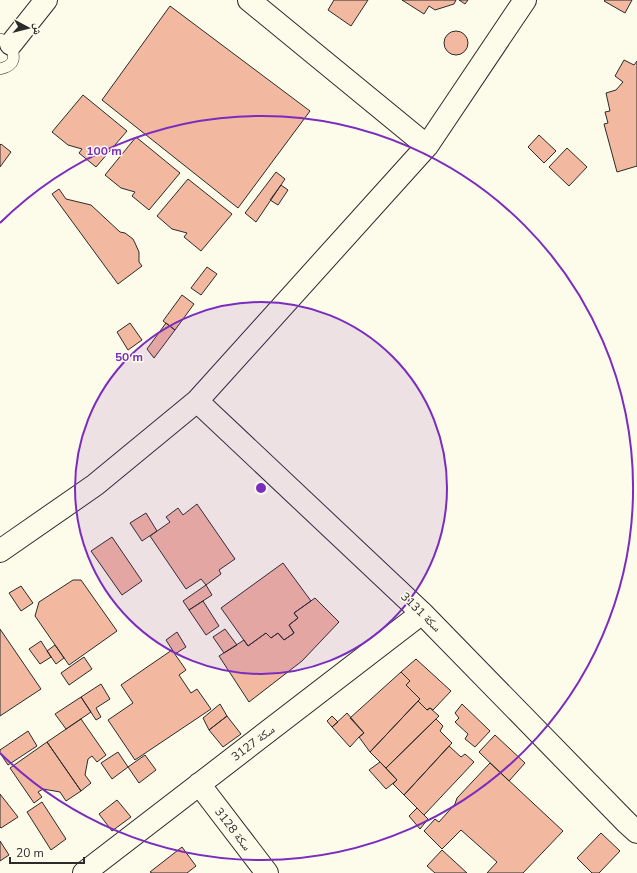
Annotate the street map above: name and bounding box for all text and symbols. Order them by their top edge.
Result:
north arrow [8,8,48,48]
text: ش [29,22,46,36]
text: 100 m [86,143,122,159]
text: 50 m [115,349,143,365]
centre of rings [254,481,268,495]
street label: سكة 3131 [397,589,445,635]
street label: سكة 3127 [228,721,278,765]
street label: سكة 3128 [211,804,255,854]
scale bar [10,839,84,865]
text: 20 m [16,845,44,861]

